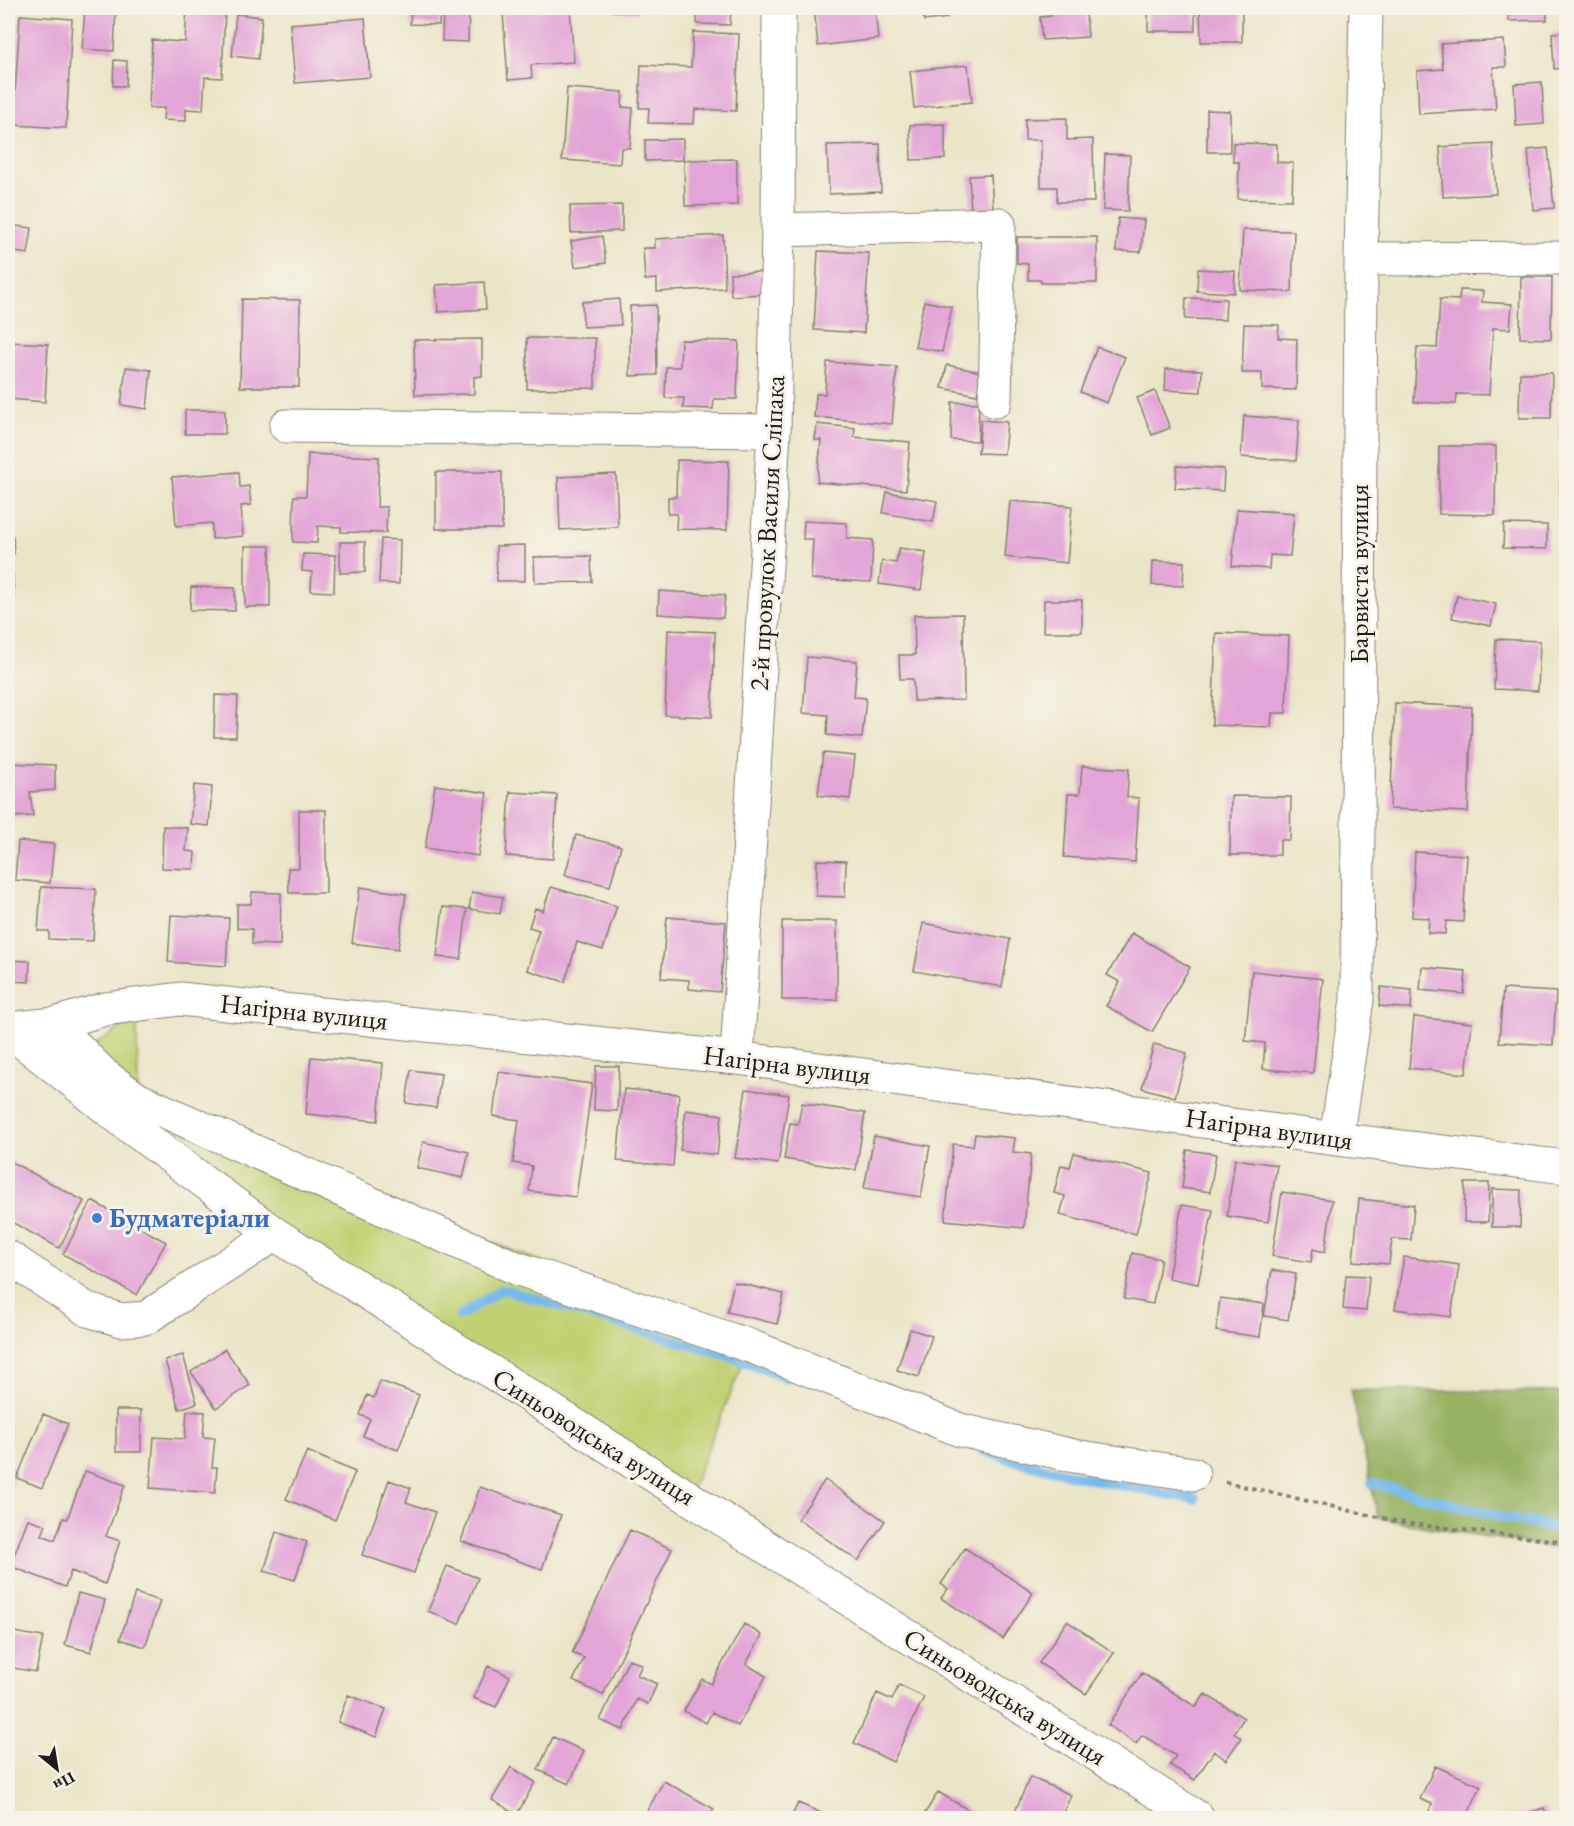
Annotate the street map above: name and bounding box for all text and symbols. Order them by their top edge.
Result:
street label: 2-й провулок Василя Сліпака [741,374,792,692]
street label: Барвиста вулиця [1341,484,1376,664]
street label: Нагірна вулиця [218,985,390,1038]
street label: Нагірна вулиця [701,1037,873,1092]
street label: Нагірна вулиця [1183,1099,1355,1158]
place label: Будматеріали [109,1200,270,1235]
marker: Будматеріали [90,1211,104,1225]
street label: Синьоводська вулиця [486,1360,702,1513]
street label: Синьоводська вулиця [897,1620,1113,1773]
north arrow [27,1739,87,1799]
text: Пн [50,1767,79,1796]

